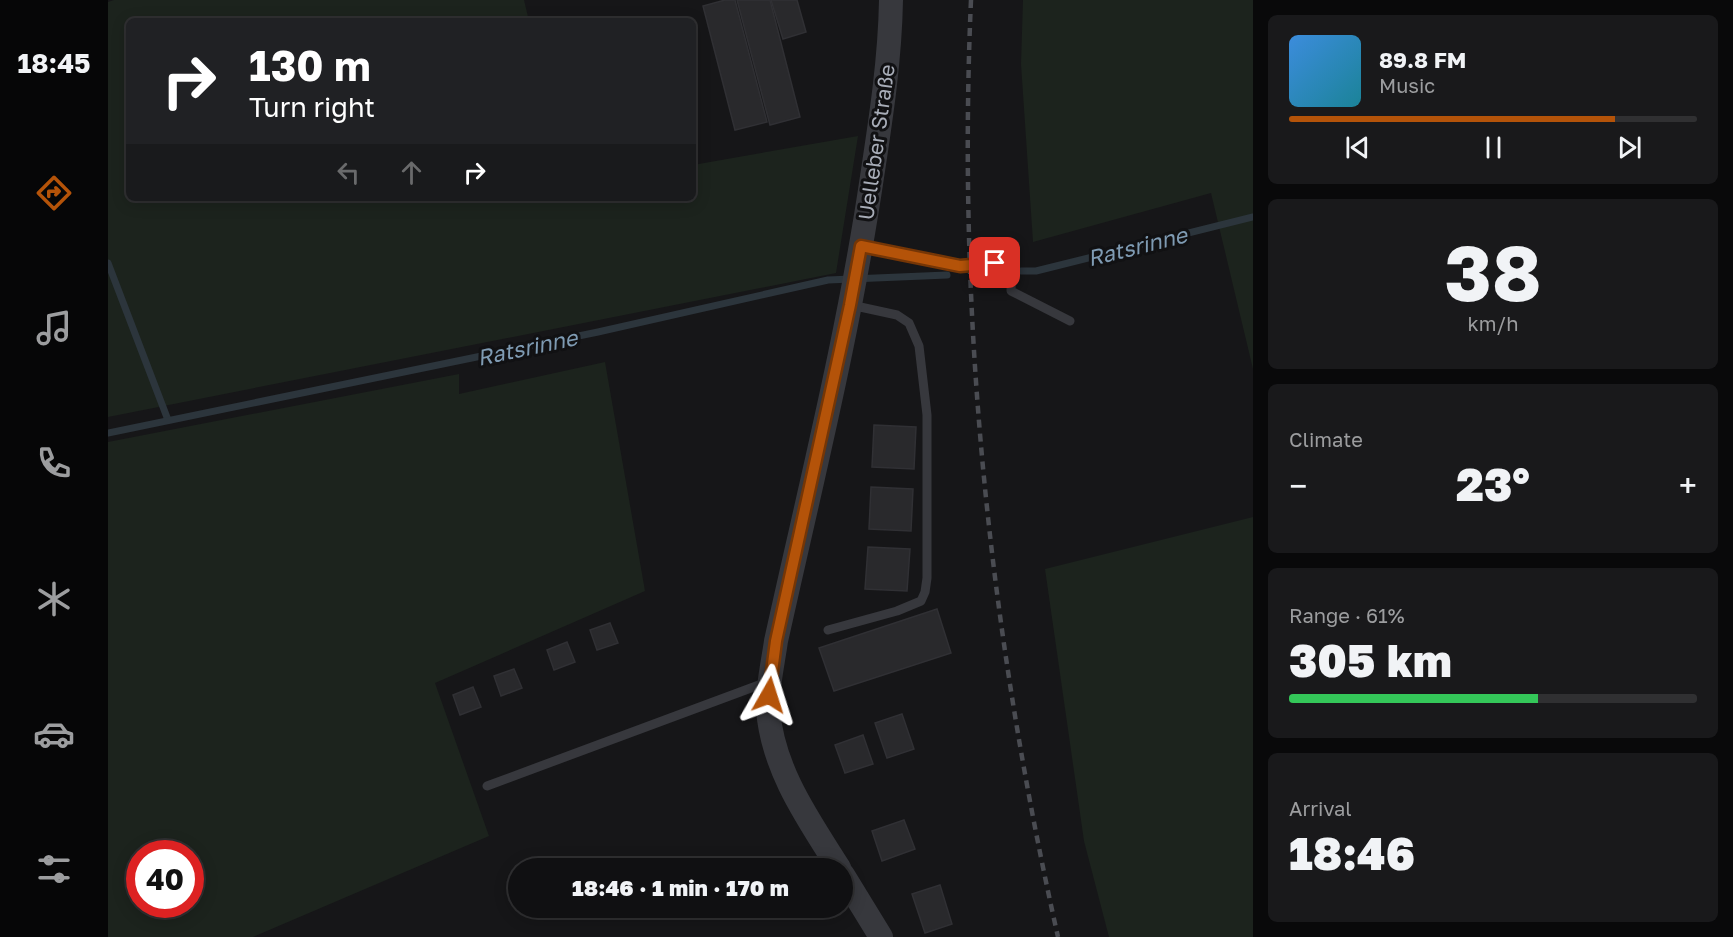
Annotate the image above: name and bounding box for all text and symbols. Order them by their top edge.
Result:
text: 130 m [249,40,371,90]
icon: right [150,42,228,120]
text: 89.8 FM [1379,46,1466,73]
text: 18:45 [17,47,91,79]
street label: Uelleber Straße [852,62,900,222]
text: Music [1379,73,1435,97]
text: Turn right [249,91,375,123]
icon: previous [1341,131,1374,164]
icon: pause [1477,131,1510,164]
icon: next [1613,131,1646,164]
icon: left [332,156,365,189]
icon: ahead [395,156,428,189]
icon: right [458,156,491,189]
icon: directions [33,172,75,214]
water label: Ratsrinne [1084,220,1192,271]
text: 38 [1444,225,1542,318]
pin [969,237,1020,288]
icon: arrive [978,246,1011,279]
icon: music [33,307,75,349]
text: km/h [1468,311,1518,335]
water label: Ratsrinne [474,323,582,371]
text: Climate [1289,427,1363,451]
icon: phone [33,442,75,484]
text: 23° [1456,457,1530,511]
text: − [1289,466,1307,505]
text: + [1679,466,1697,505]
icon: climate [33,578,75,620]
text: Range · 61% [1289,603,1405,627]
text: 305 km [1289,633,1452,687]
position arrow [737,663,801,727]
icon: car [33,713,75,755]
text: Arrival [1289,796,1352,820]
text: 18:46 [1289,826,1415,880]
speed limit sign: 40 [126,840,204,918]
icon: filters [33,848,75,890]
text: 18:46 · 1 min · 170 m [572,874,789,901]

